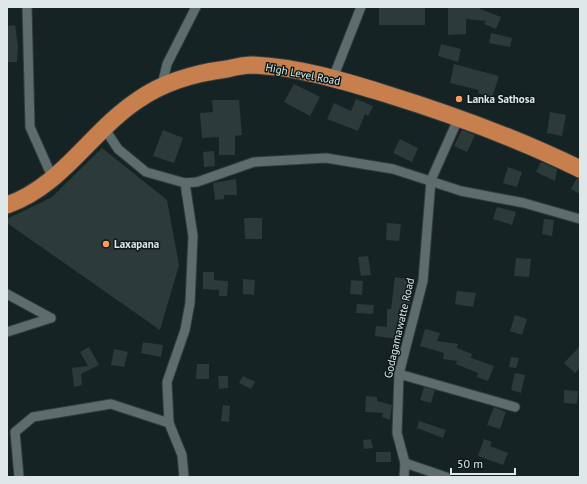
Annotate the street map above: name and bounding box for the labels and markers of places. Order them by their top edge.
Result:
place label: Lanka Sathosa [467,92,535,106]
marker: Lanka Sathosa [454,94,464,104]
place label: Laxapana [114,237,159,251]
marker: Laxapana [101,239,111,249]

